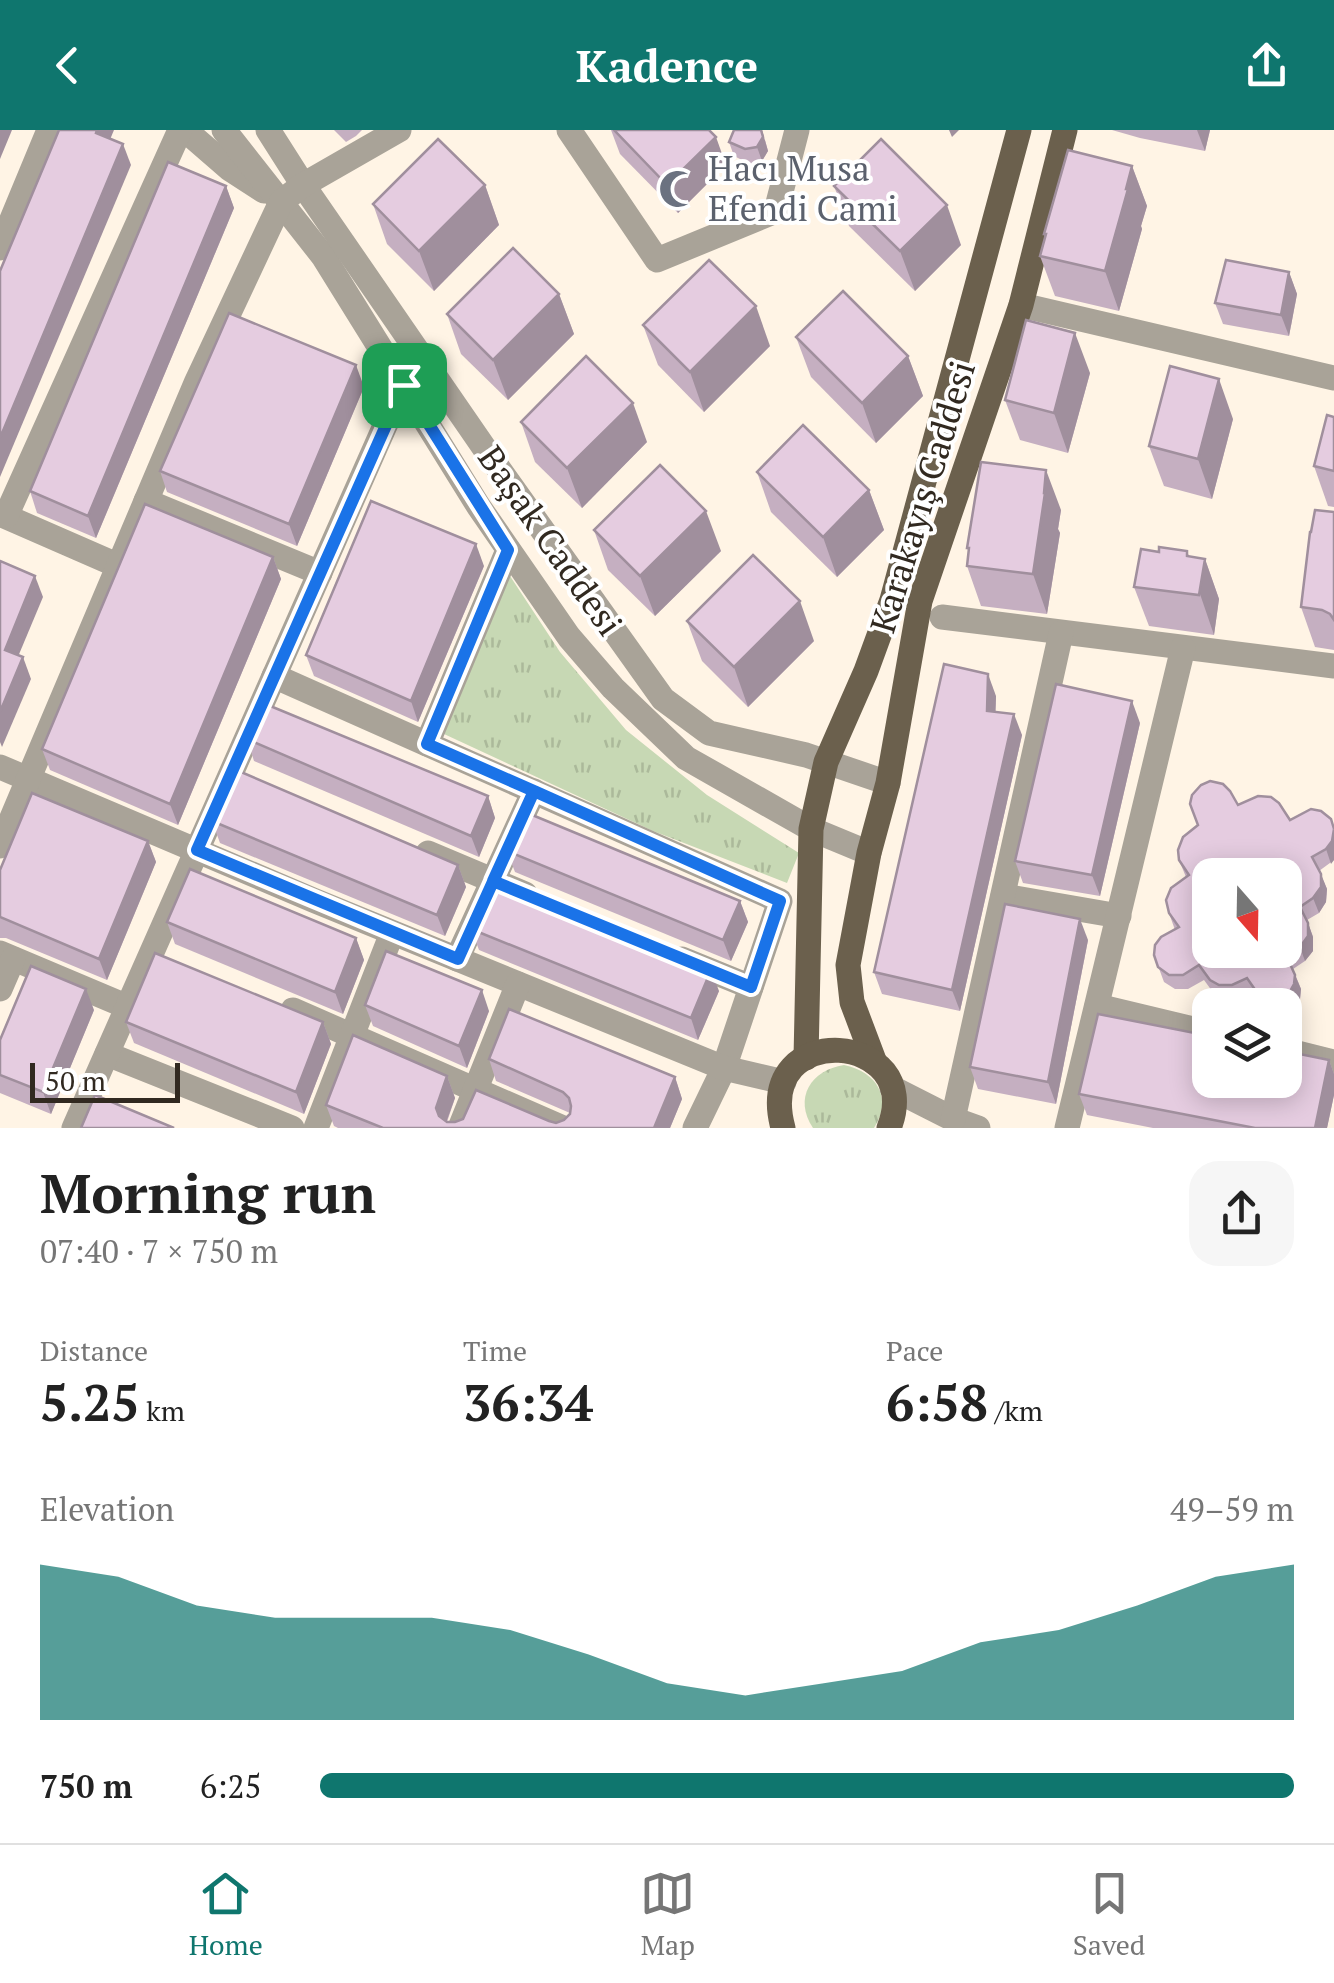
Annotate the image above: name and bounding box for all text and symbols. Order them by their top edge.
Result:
text: Kadence [576,35,758,95]
icon: back [40,38,95,93]
icon: share [1239,38,1294,93]
place label: Hacı Musa Efendi Cami [708,145,898,231]
mosque icon: Hacı Musa Efendi Cami [657,168,699,210]
pin [362,343,447,428]
street label: Karakayış Caddesi [859,355,985,638]
icon: arrive [377,358,432,413]
street label: Başak Caddesi [468,436,633,644]
north arrow [1192,858,1302,968]
map controls [1192,858,1302,1098]
button: layers [1192,988,1302,1098]
scale bar [30,1058,180,1103]
text: 50 m [45,1062,106,1099]
text: Morning run [40,1156,376,1229]
button: share [1189,1161,1294,1266]
text: 07:40 · 7 × 750 m [40,1230,278,1272]
text: Distance [40,1332,148,1369]
text: Time [463,1332,527,1369]
text: Pace [886,1332,943,1369]
text: 5.25 [40,1369,140,1435]
text: 36:34 [463,1369,593,1435]
text: 6:58 [886,1369,988,1435]
text: km [140,1392,185,1429]
text: /km [988,1392,1043,1429]
text: Elevation [40,1488,174,1530]
text: 49–59 m [1170,1488,1294,1530]
text: 750 m [40,1765,132,1807]
text: 6:25 [200,1765,262,1807]
tab: Home [189,1866,263,1963]
tab: Map [640,1866,695,1963]
tab: Saved [1073,1866,1145,1963]

